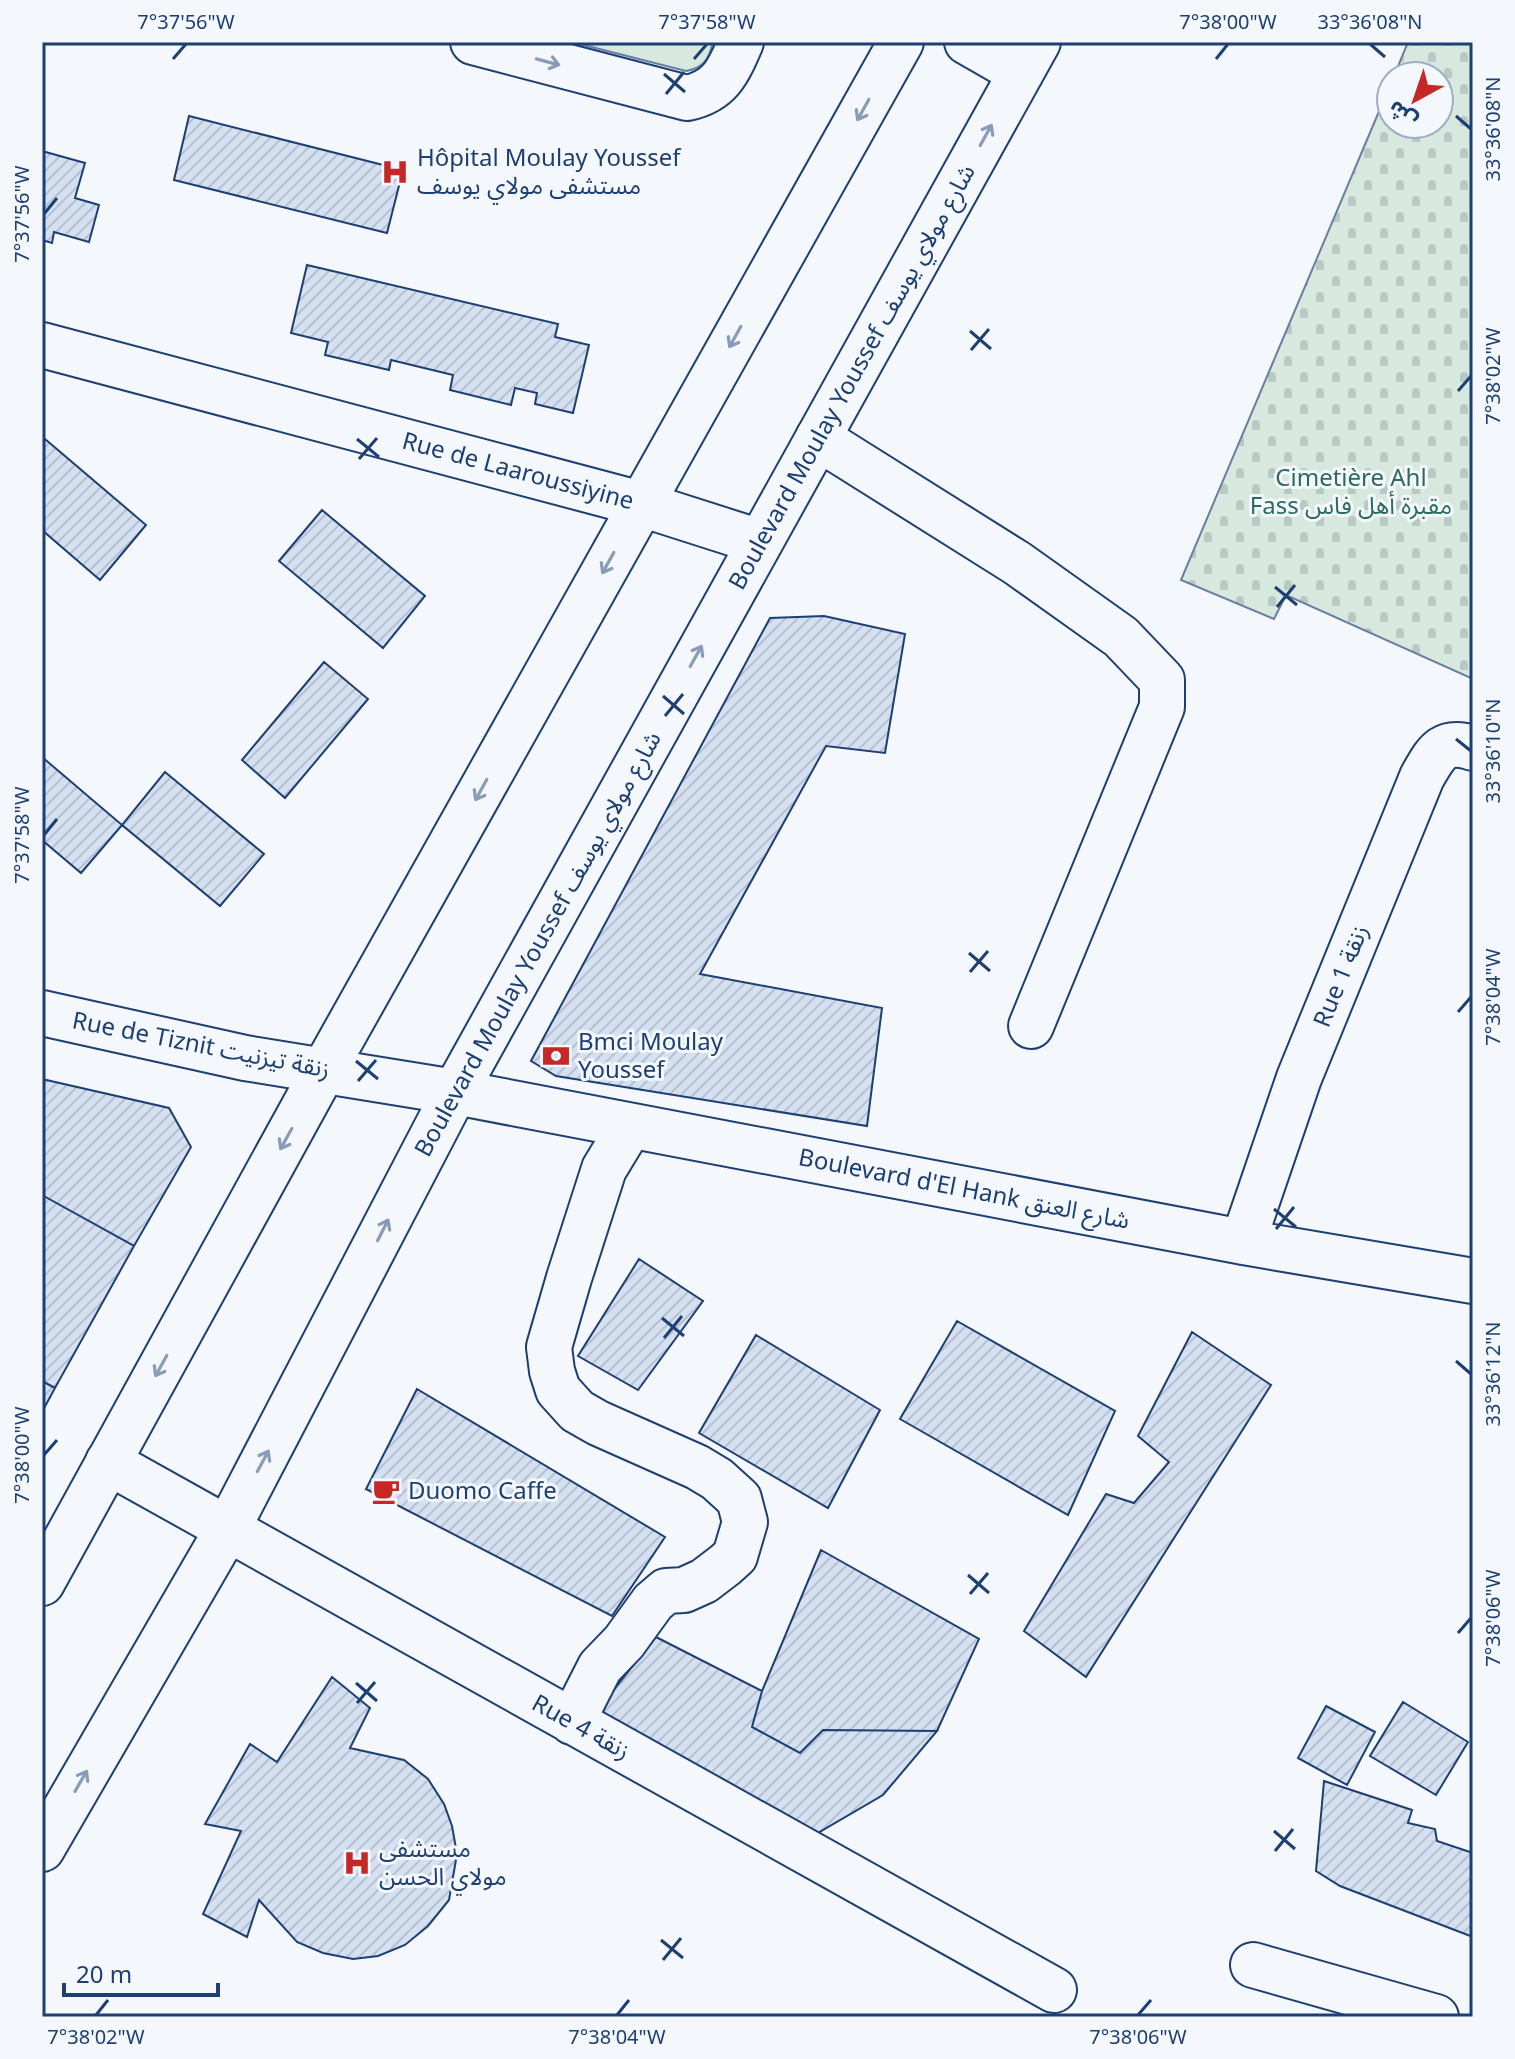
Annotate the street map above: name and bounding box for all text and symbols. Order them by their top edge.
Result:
text: 7°37'56"W [137,8,235,35]
text: 7°37'58"W [658,8,756,35]
text: 7°38'00"W [1179,8,1277,35]
text: 33°36'08"N [1317,8,1423,35]
one-way arrow [535,56,561,71]
north arrow [1375,60,1455,140]
text: 33°36'08"N [1479,76,1506,182]
text: ش [1380,95,1423,137]
one-way arrow [855,98,871,121]
one-way arrow [979,124,994,148]
place label: Hôpital Moulay Youssef مستشفى مولاي يوسف [417,140,682,205]
hospital icon: Hôpital Moulay Youssef مستشفى مولاي يوسف [380,157,410,187]
street label: Boulevard Moulay Youssef شارع مولاي يوسف [720,158,985,597]
text: 7°37'56"W [8,165,35,263]
one-way arrow [727,325,743,348]
text: 7°38'02"W [1479,327,1506,425]
street label: Rue de Laaroussiyine [399,423,638,516]
park label: Cimetière Ahl Fass مقبرة أهل فاس [1250,460,1452,521]
one-way arrow [600,551,616,574]
one-way arrow [689,645,705,668]
text: 33°36'10"N [1479,698,1506,804]
street label: Boulevard Moulay Youssef شارع مولاي يوسف [406,725,671,1164]
one-way arrow [473,778,489,801]
text: 7°37'58"W [8,786,35,884]
street label: Rue 1 زنقة [1304,919,1375,1032]
text: 7°38'04"W [1479,948,1506,1046]
street label: Rue de Tiznit زنقة تيزنيت [70,1002,333,1085]
place label: Bmci Moulay Youssef [578,1024,724,1085]
bank icon: Bmci Moulay Youssef [541,1041,571,1071]
one-way arrow [278,1126,294,1150]
street label: Boulevard d'El Hank شارع العنق [796,1139,1133,1238]
one-way arrow [376,1219,392,1243]
text: 33°36'12"N [1479,1321,1506,1427]
one-way arrow [153,1354,168,1378]
text: 7°38'00"W [8,1406,35,1504]
one-way arrow [255,1450,271,1473]
place label: Duomo Caffe [408,1473,557,1506]
cafe icon: Duomo Caffe [371,1476,401,1506]
text: 7°38'06"W [1479,1569,1506,1667]
street label: Rue 4 زنقة [527,1685,637,1766]
one-way arrow [73,1770,89,1793]
place label: مستشفى مولاي الحسن [379,1831,507,1896]
hospital icon: مستشفى مولاي الحسن [342,1848,372,1878]
scale bar [64,1947,218,1997]
text: 20 m [76,1957,132,1990]
text: 7°38'02"W [47,2023,145,2050]
text: 7°38'04"W [568,2023,666,2050]
text: 7°38'06"W [1089,2023,1187,2050]

